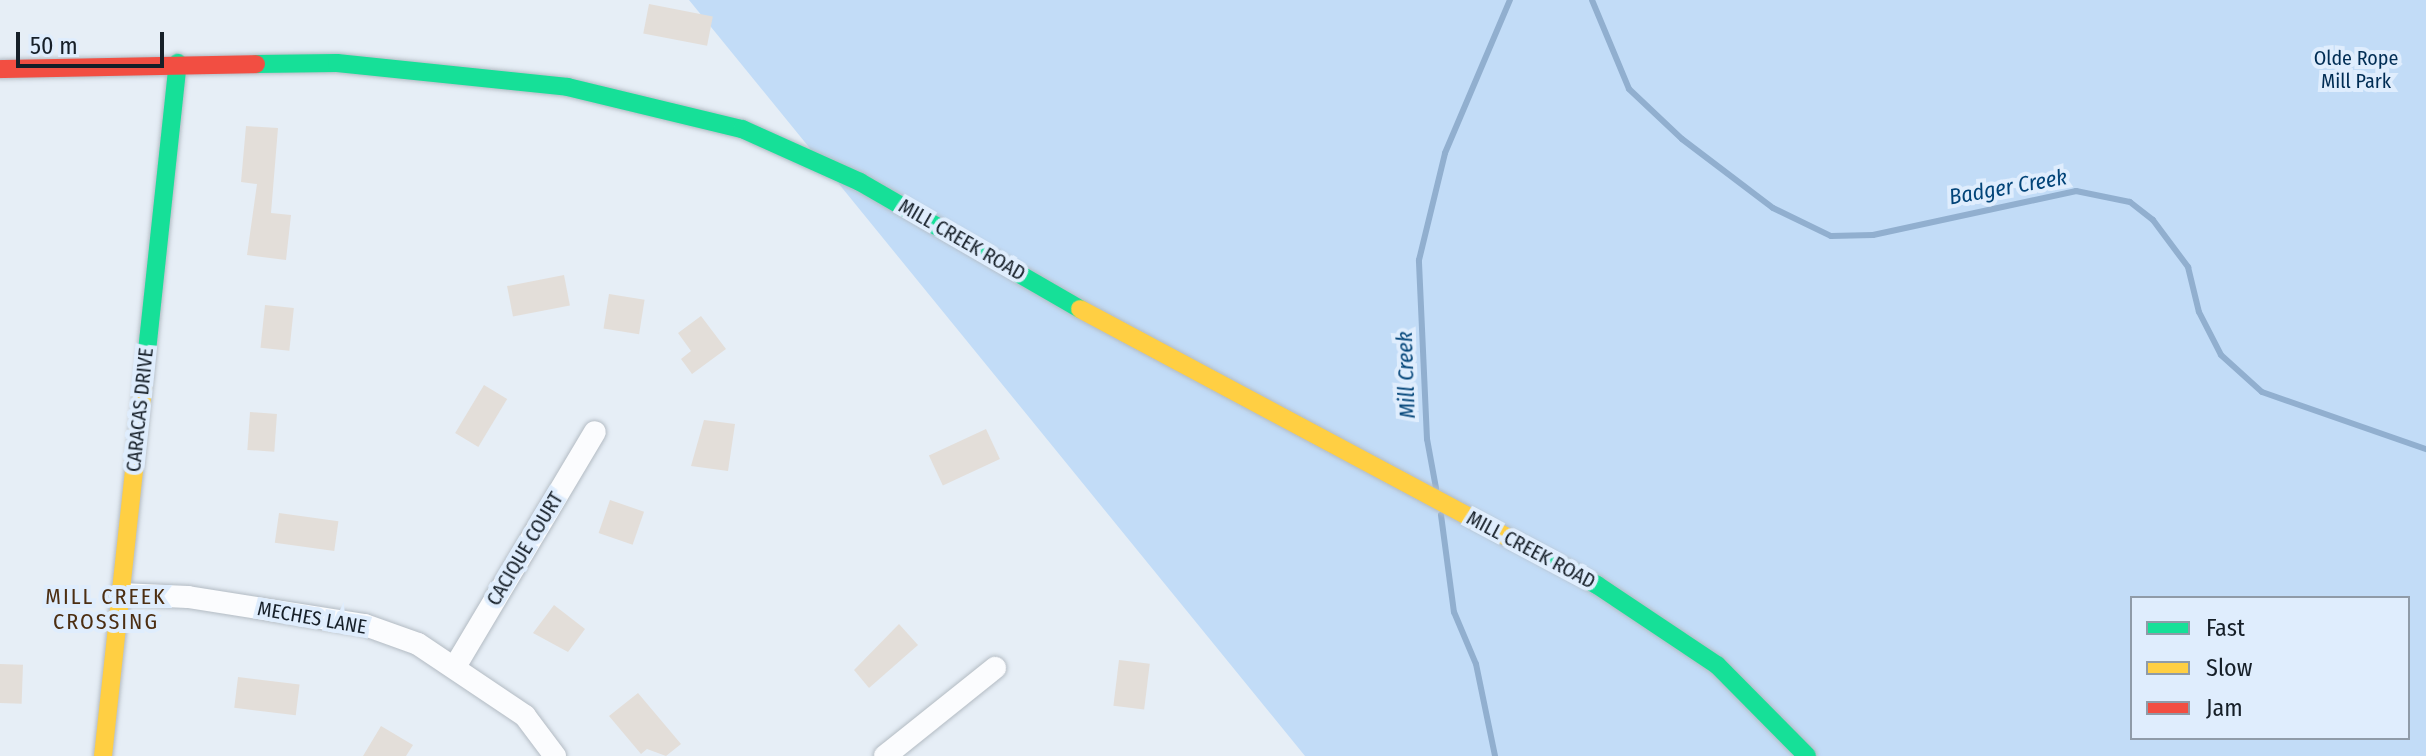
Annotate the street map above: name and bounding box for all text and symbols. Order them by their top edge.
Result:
scale bar [20,16,168,66]
text: 50 m [30,32,78,60]
park label: Olde Rope Mill Park [2314,46,2398,93]
water label: Badger Creek [1947,164,2069,210]
street label: MILL CREEK ROAD [894,194,1030,286]
water label: Mill Creek [1391,331,1421,419]
street label: CARACAS DRIVE [122,347,158,473]
street label: CACIQUE COURT [482,488,568,610]
street label: MILL CREEK ROAD [1463,506,1599,594]
district label: MILL CREEK CROSSING [45,583,167,634]
legend [2130,596,2410,740]
street label: MECHES LANE [256,597,368,639]
text: Fast [2206,614,2245,642]
text: Slow [2206,654,2252,682]
text: Jam [2206,694,2243,722]

